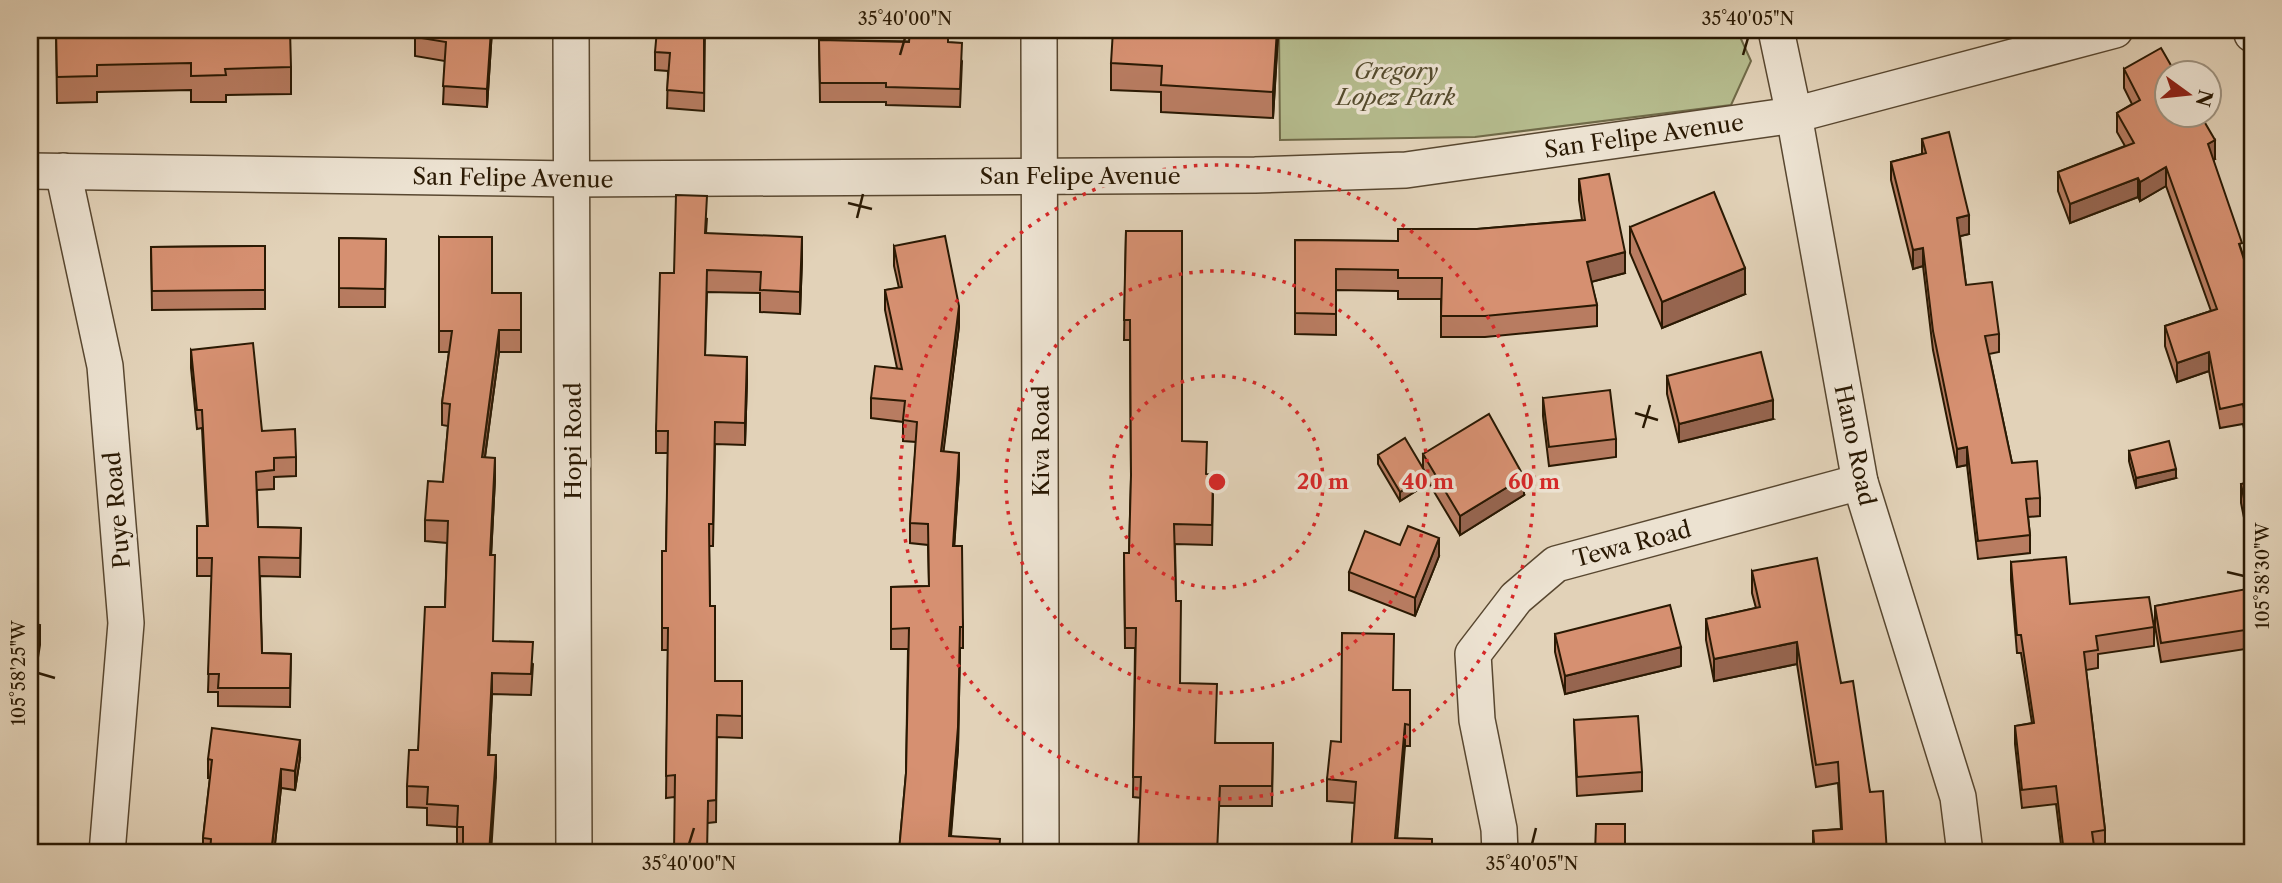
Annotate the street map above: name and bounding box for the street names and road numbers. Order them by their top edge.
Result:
street label: San Felipe Avenue [1543,108,1745,164]
street label: San Felipe Avenue [412,162,614,194]
street label: San Felipe Avenue [979,162,1181,190]
street label: Hopi Road [559,382,587,500]
street label: Hano Road [1829,382,1881,508]
street label: Kiva Road [1027,385,1055,497]
street label: Puye Road [98,450,136,570]
street label: Tewa Road [1570,515,1694,573]

